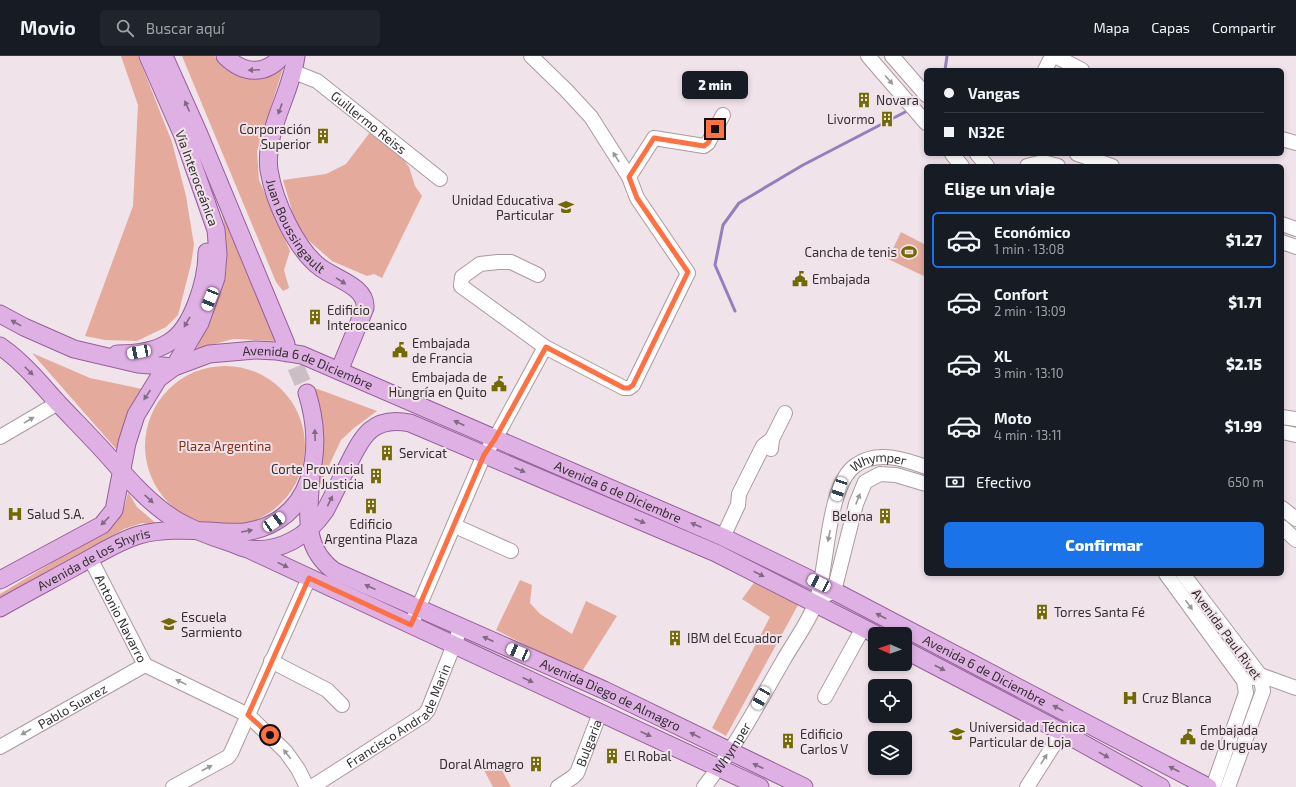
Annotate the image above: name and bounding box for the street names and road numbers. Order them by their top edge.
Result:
street label: Guillermo Reiss [328,87,410,157]
street label: Vía Interoceánica [172,128,222,228]
street label: Juan Boussingault [263,177,328,276]
street label: Avenida 6 de Diciembre [242,342,376,393]
street label: Whymper [847,449,908,475]
street label: Avenida 6 de Diciembre [552,457,684,526]
street label: Avenida de los Shyris [34,525,151,594]
street label: Antonio Navarro [92,572,150,665]
street label: Avenida Paul Rivet [1189,585,1265,683]
street label: Avenida 6 de Diciembre [920,631,1049,709]
street label: Avenida Diego de Almagro [538,655,684,734]
street label: Francisco Andrade Marin [343,661,454,771]
street label: Pablo Suarez [35,680,110,732]
street label: Bulgaria [572,717,605,769]
street label: Whymper [709,719,754,776]

